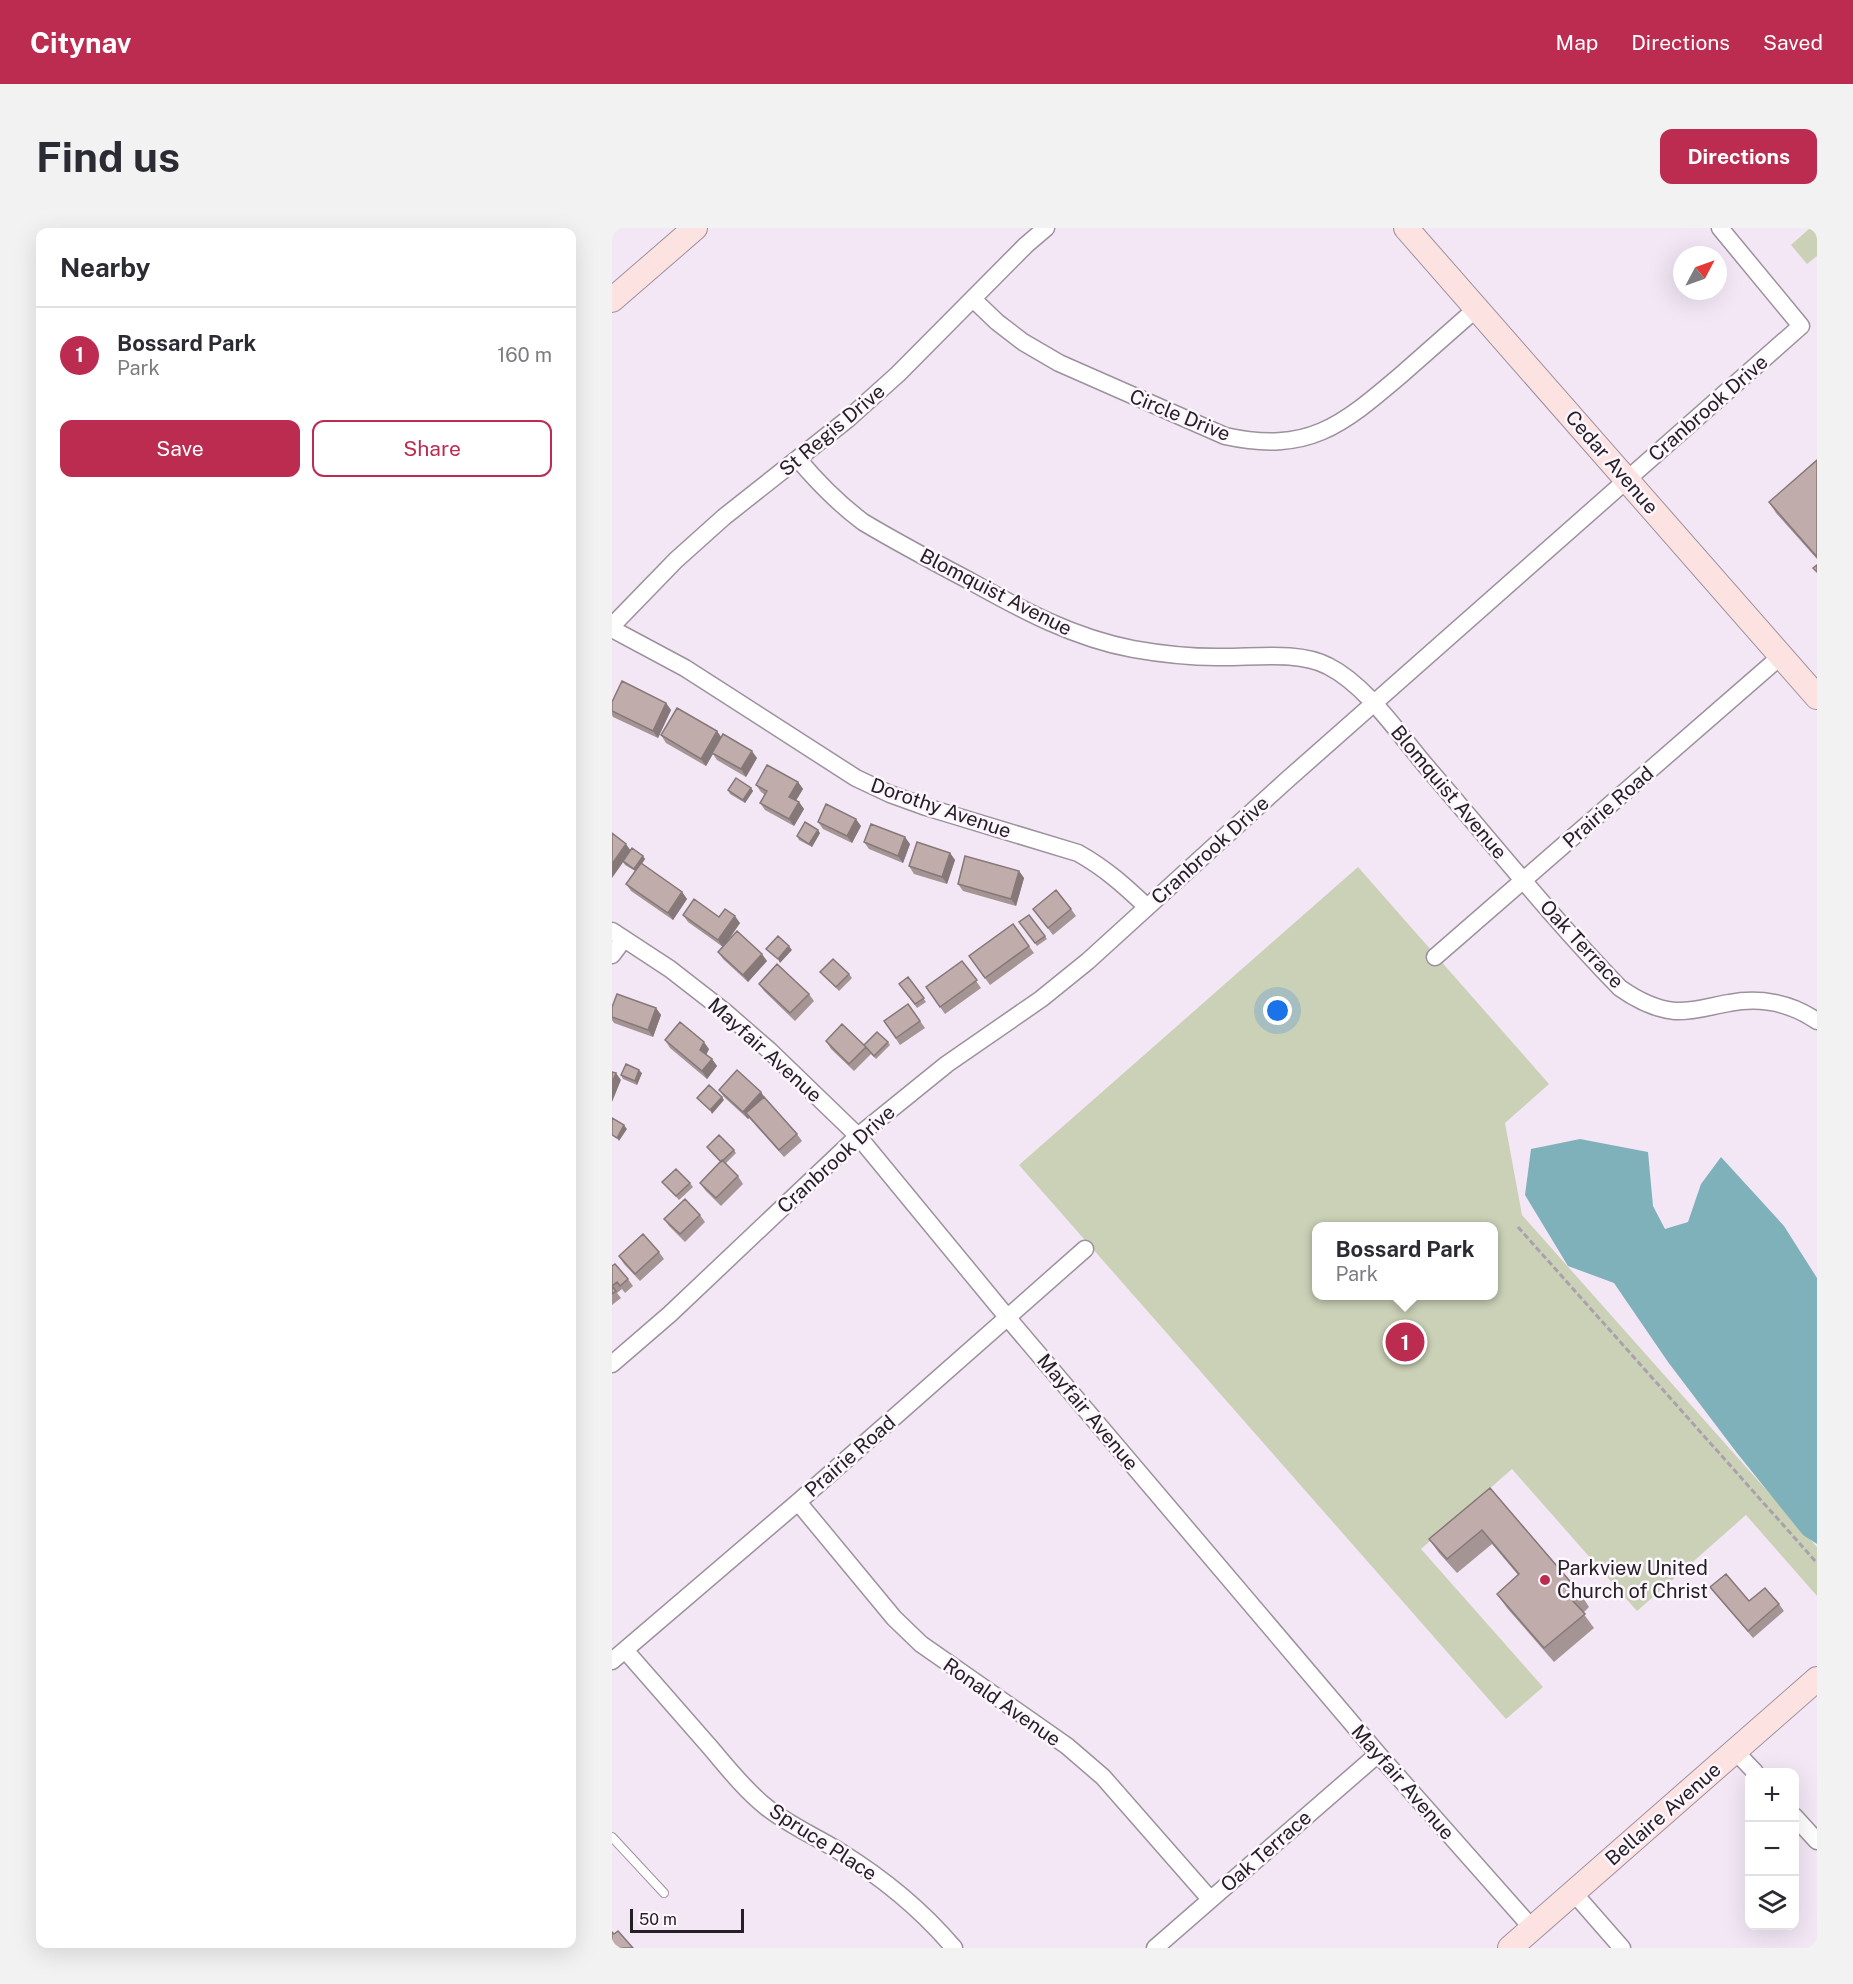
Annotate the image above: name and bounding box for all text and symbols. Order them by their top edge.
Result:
text: Citynav [30,26,131,59]
text: Map [1556,30,1598,55]
text: Directions [1631,30,1730,55]
text: Saved [1763,30,1823,55]
button: Directions [1660,129,1817,184]
text: Find us [36,132,180,181]
north arrow [1673,246,1727,300]
text: Nearby [60,252,150,283]
text: Bossard Park [117,330,256,356]
text: 1 [75,343,84,367]
text: 160 m [497,343,552,367]
street label: Cranbrook Drive [1644,350,1772,466]
text: Park [117,356,160,380]
street label: St Regis Drive [774,379,890,481]
street label: Circle Drive [1126,384,1234,446]
street label: Cedar Avenue [1560,405,1664,519]
button: Save [60,420,300,477]
button: Share [312,420,552,477]
street label: Blomquist Avenue [916,543,1076,641]
street label: Blomquist Avenue [1386,720,1512,864]
street label: Prairie Road [1558,761,1658,853]
street label: Dorothy Avenue [868,773,1014,843]
street label: Cranbrook Drive [1146,791,1274,909]
street label: Oak Terrace [1535,895,1629,993]
street label: Mayfair Avenue [703,993,827,1107]
your location [1263,996,1292,1025]
street label: Cranbrook Drive [772,1100,900,1218]
popup [1312,1222,1498,1300]
text: Bossard Park [1335,1236,1475,1262]
text: Park [1335,1262,1378,1286]
pin: 1 [1386,1320,1424,1364]
street label: Mayfair Avenue [1032,1349,1144,1475]
street label: Prairie Road [800,1410,900,1502]
place label: Parkview United Church of Christ [1557,1556,1708,1603]
marker: Parkview United Church of Christ [1538,1573,1552,1587]
street label: Ronald Avenue [939,1653,1065,1751]
street label: Mayfair Avenue [1346,1720,1460,1844]
street label: Bellaire Avenue [1600,1757,1726,1871]
map controls [1745,1768,1799,1930]
button: + [1745,1768,1799,1822]
street label: Spruce Place [765,1798,881,1886]
street label: Oak Terrace [1216,1805,1316,1897]
button: − [1745,1822,1799,1876]
button: layers [1745,1876,1799,1930]
scale bar [630,1906,744,1934]
text: 50 m [639,1910,677,1929]

